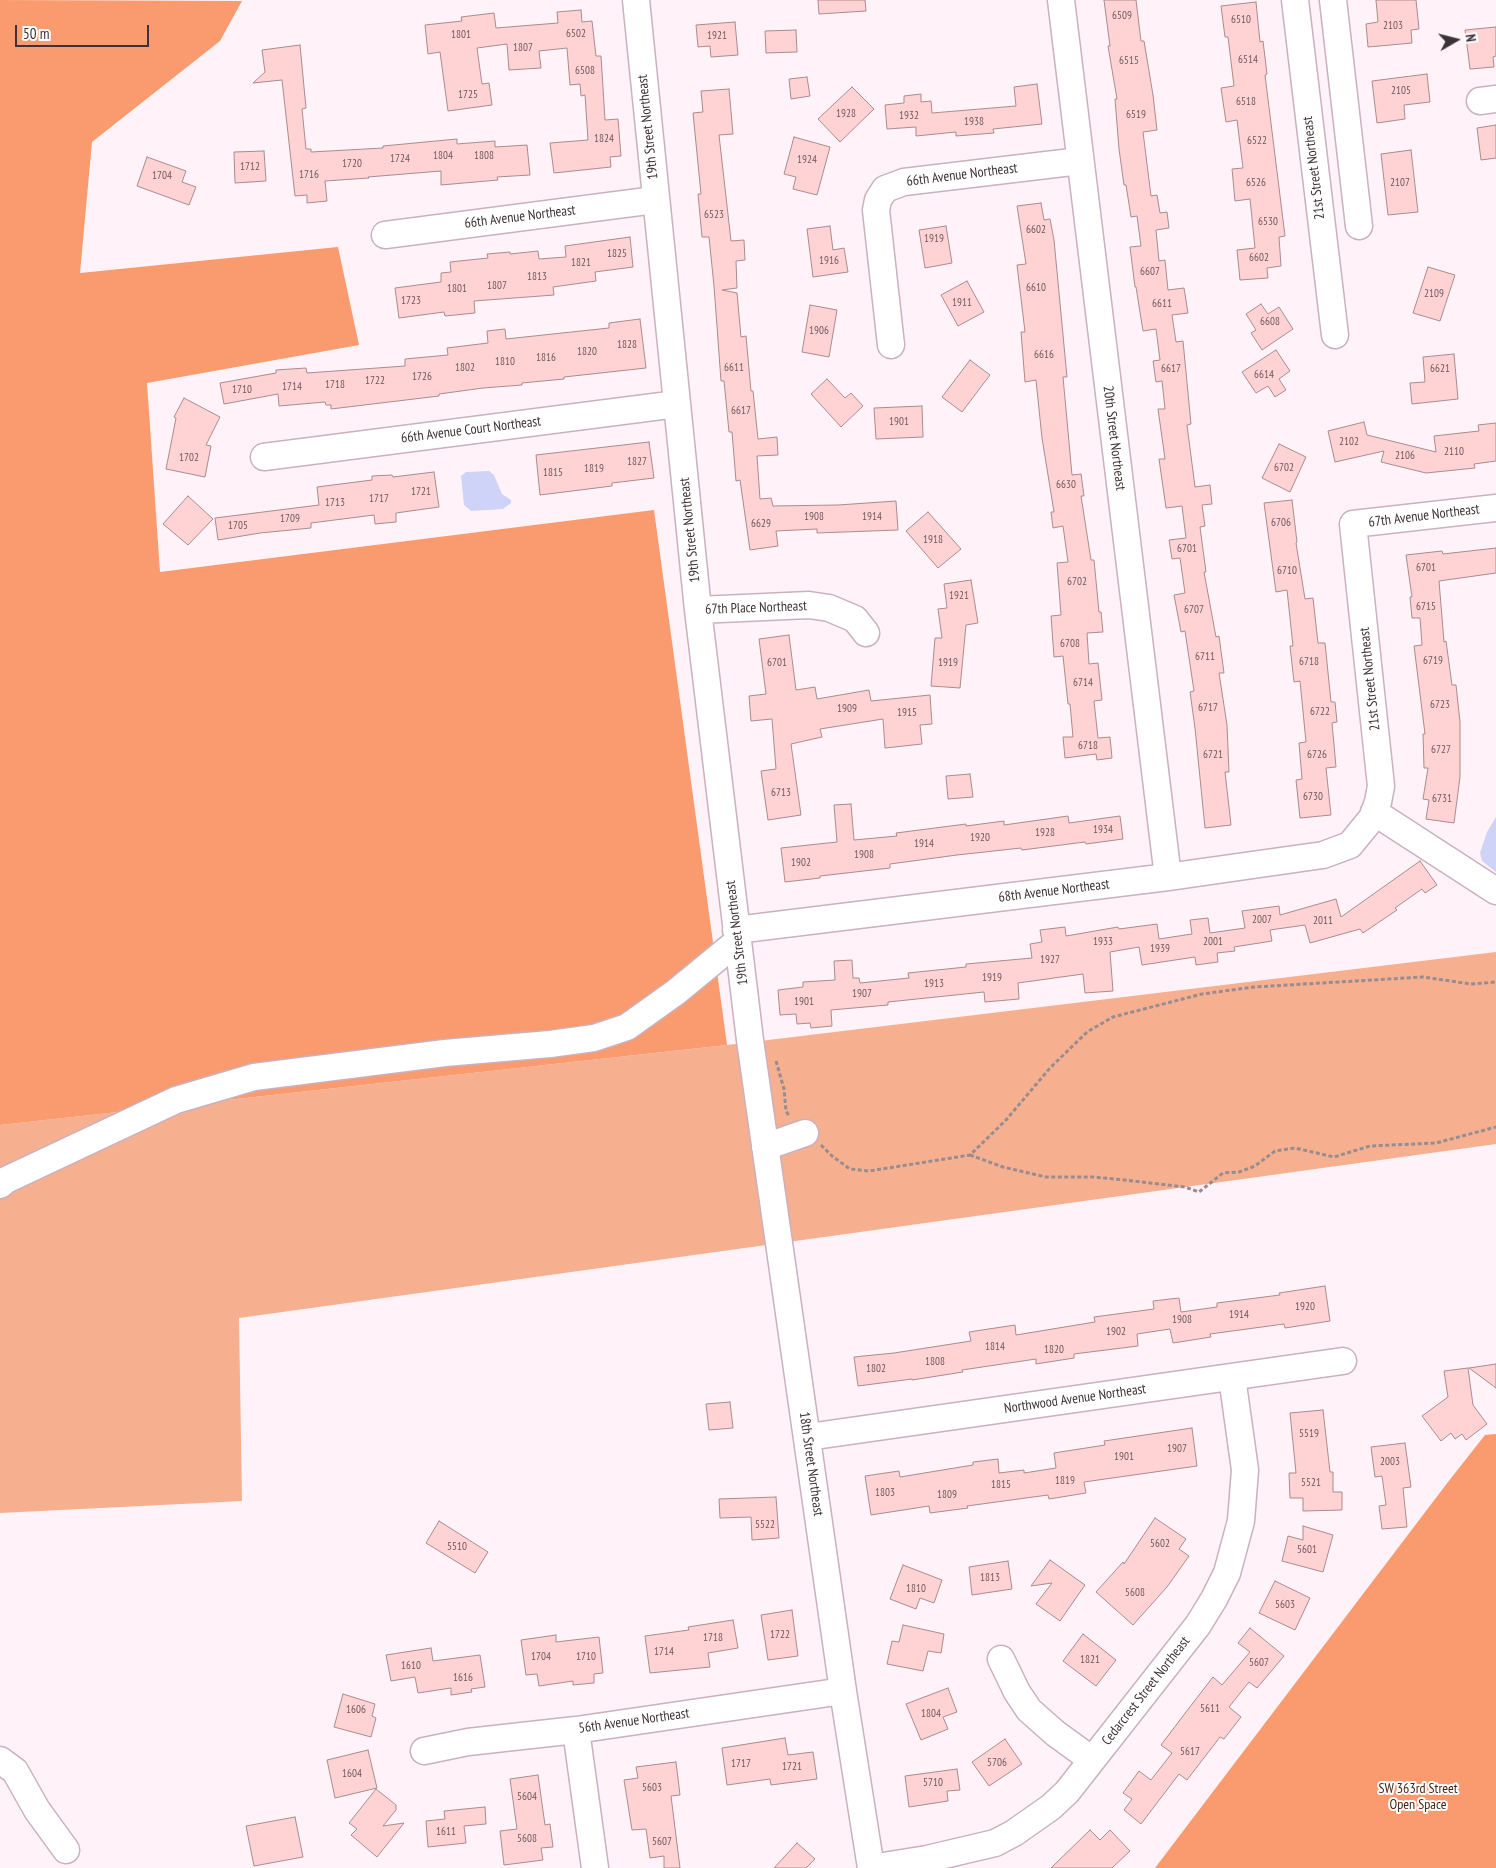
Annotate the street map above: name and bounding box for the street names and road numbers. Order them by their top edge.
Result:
street label: 19th Street Northeast [634,74,662,180]
street label: 21st Street Northeast [1299,115,1329,221]
street label: 66th Avenue Northeast [906,160,1018,190]
street label: 66th Avenue Northeast [464,202,576,232]
street label: 20th Street Northeast [1099,385,1129,491]
street label: 66th Avenue Court Northeast [400,413,542,447]
street label: 19th Street Northeast [676,477,704,583]
street label: 67th Avenue Northeast [1368,501,1480,531]
street label: 67th Place Northeast [705,598,807,618]
street label: 21st Street Northeast [1356,626,1384,732]
street label: 68th Avenue Northeast [998,876,1110,906]
street label: 19th Street Northeast [722,880,752,986]
street label: Northwood Avenue Northeast [1003,1381,1147,1417]
street label: 18th Street Northeast [795,1411,827,1517]
street label: Cedarcrest Street Northeast [1098,1633,1194,1749]
street label: 56th Avenue Northeast [578,1705,690,1737]

